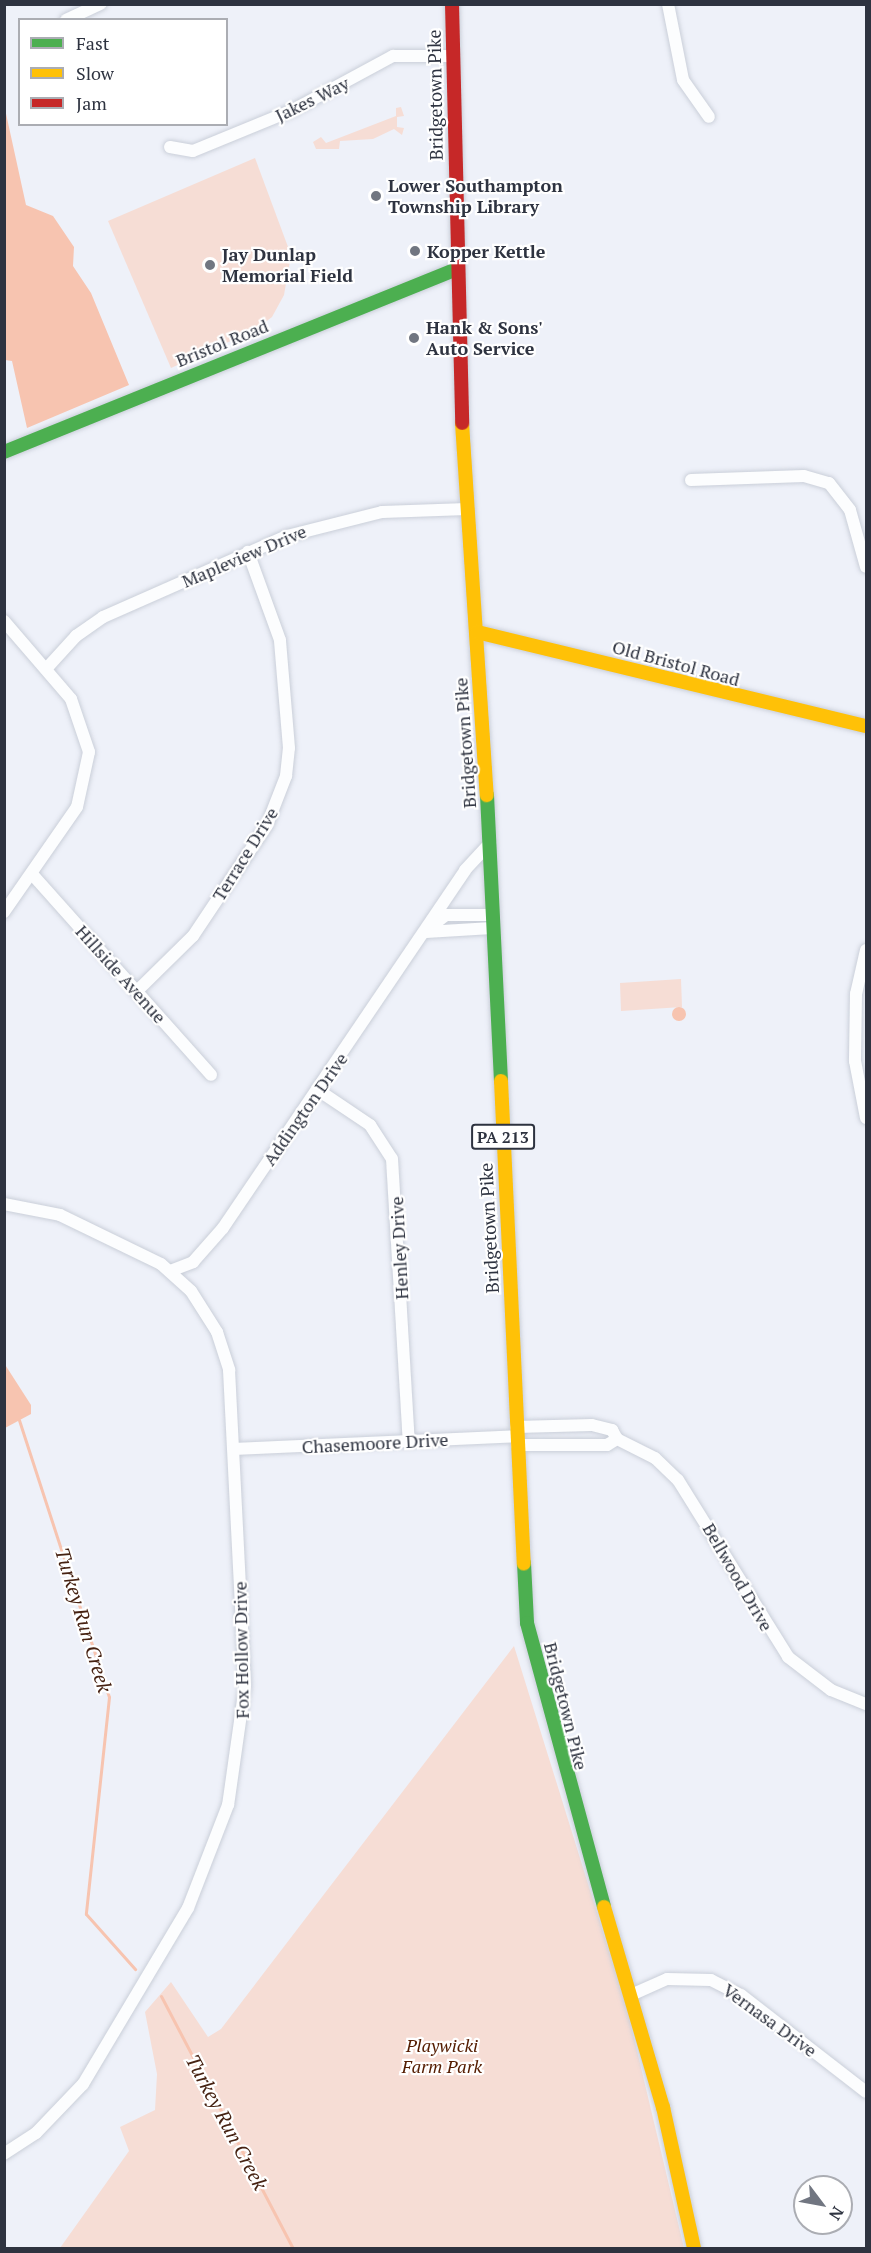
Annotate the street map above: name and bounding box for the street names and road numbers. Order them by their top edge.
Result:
street label: Bridgetown Pike [423,29,447,161]
street label: Jakes Way [272,72,352,126]
street label: Bristol Road [173,315,271,371]
street label: Mapleview Drive [179,520,309,592]
street label: Old Bristol Road [610,636,742,690]
street label: Bridgetown Pike [450,677,480,809]
street label: Terrace Drive [208,803,282,905]
street label: Hillside Avenue [71,920,171,1028]
street label: Addington Drive [258,1049,352,1169]
road number: PA 213 [470,1124,536,1150]
street label: Bridgetown Pike [475,1162,503,1294]
street label: Henley Drive [386,1196,412,1300]
street label: Chasemoore Drive [301,1428,449,1458]
street label: Bellwood Drive [698,1519,778,1635]
street label: Fox Hollow Drive [229,1581,253,1719]
street label: Bridgetown Pike [540,1640,592,1772]
street label: Vernasa Drive [719,1979,821,2061]

